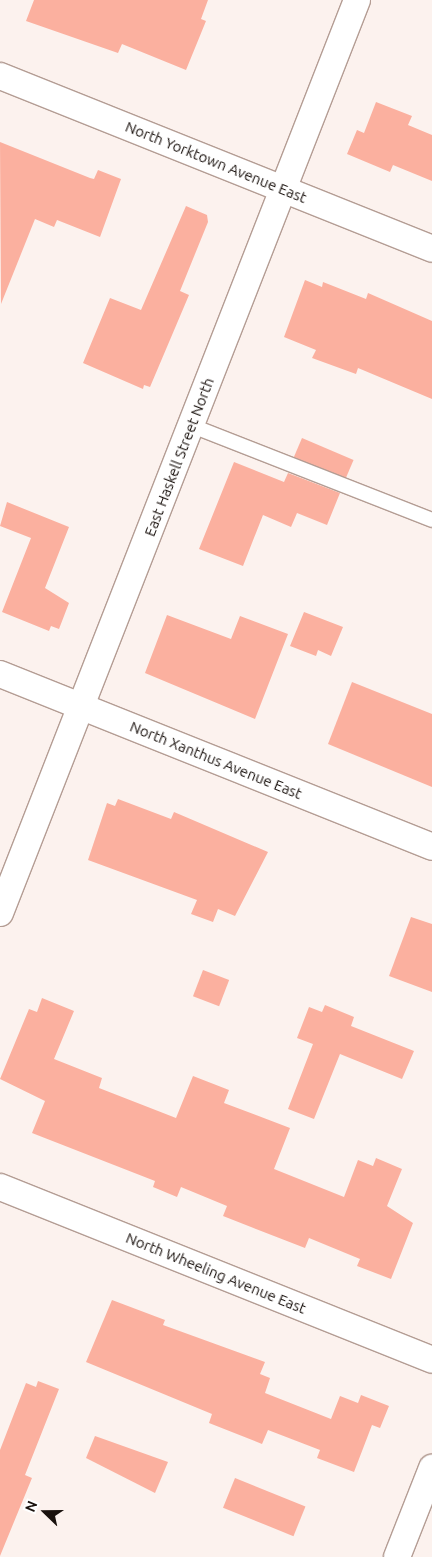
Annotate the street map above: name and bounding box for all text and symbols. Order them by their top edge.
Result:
street label: North Yorktown Avenue East [123,117,309,207]
street label: East Haskell Street North [140,375,218,539]
street label: North Xanthus Avenue East [127,717,305,803]
street label: North Wheeling Avenue East [123,1229,309,1317]
north arrow [20,1487,70,1537]
text: N [22,1499,40,1514]

